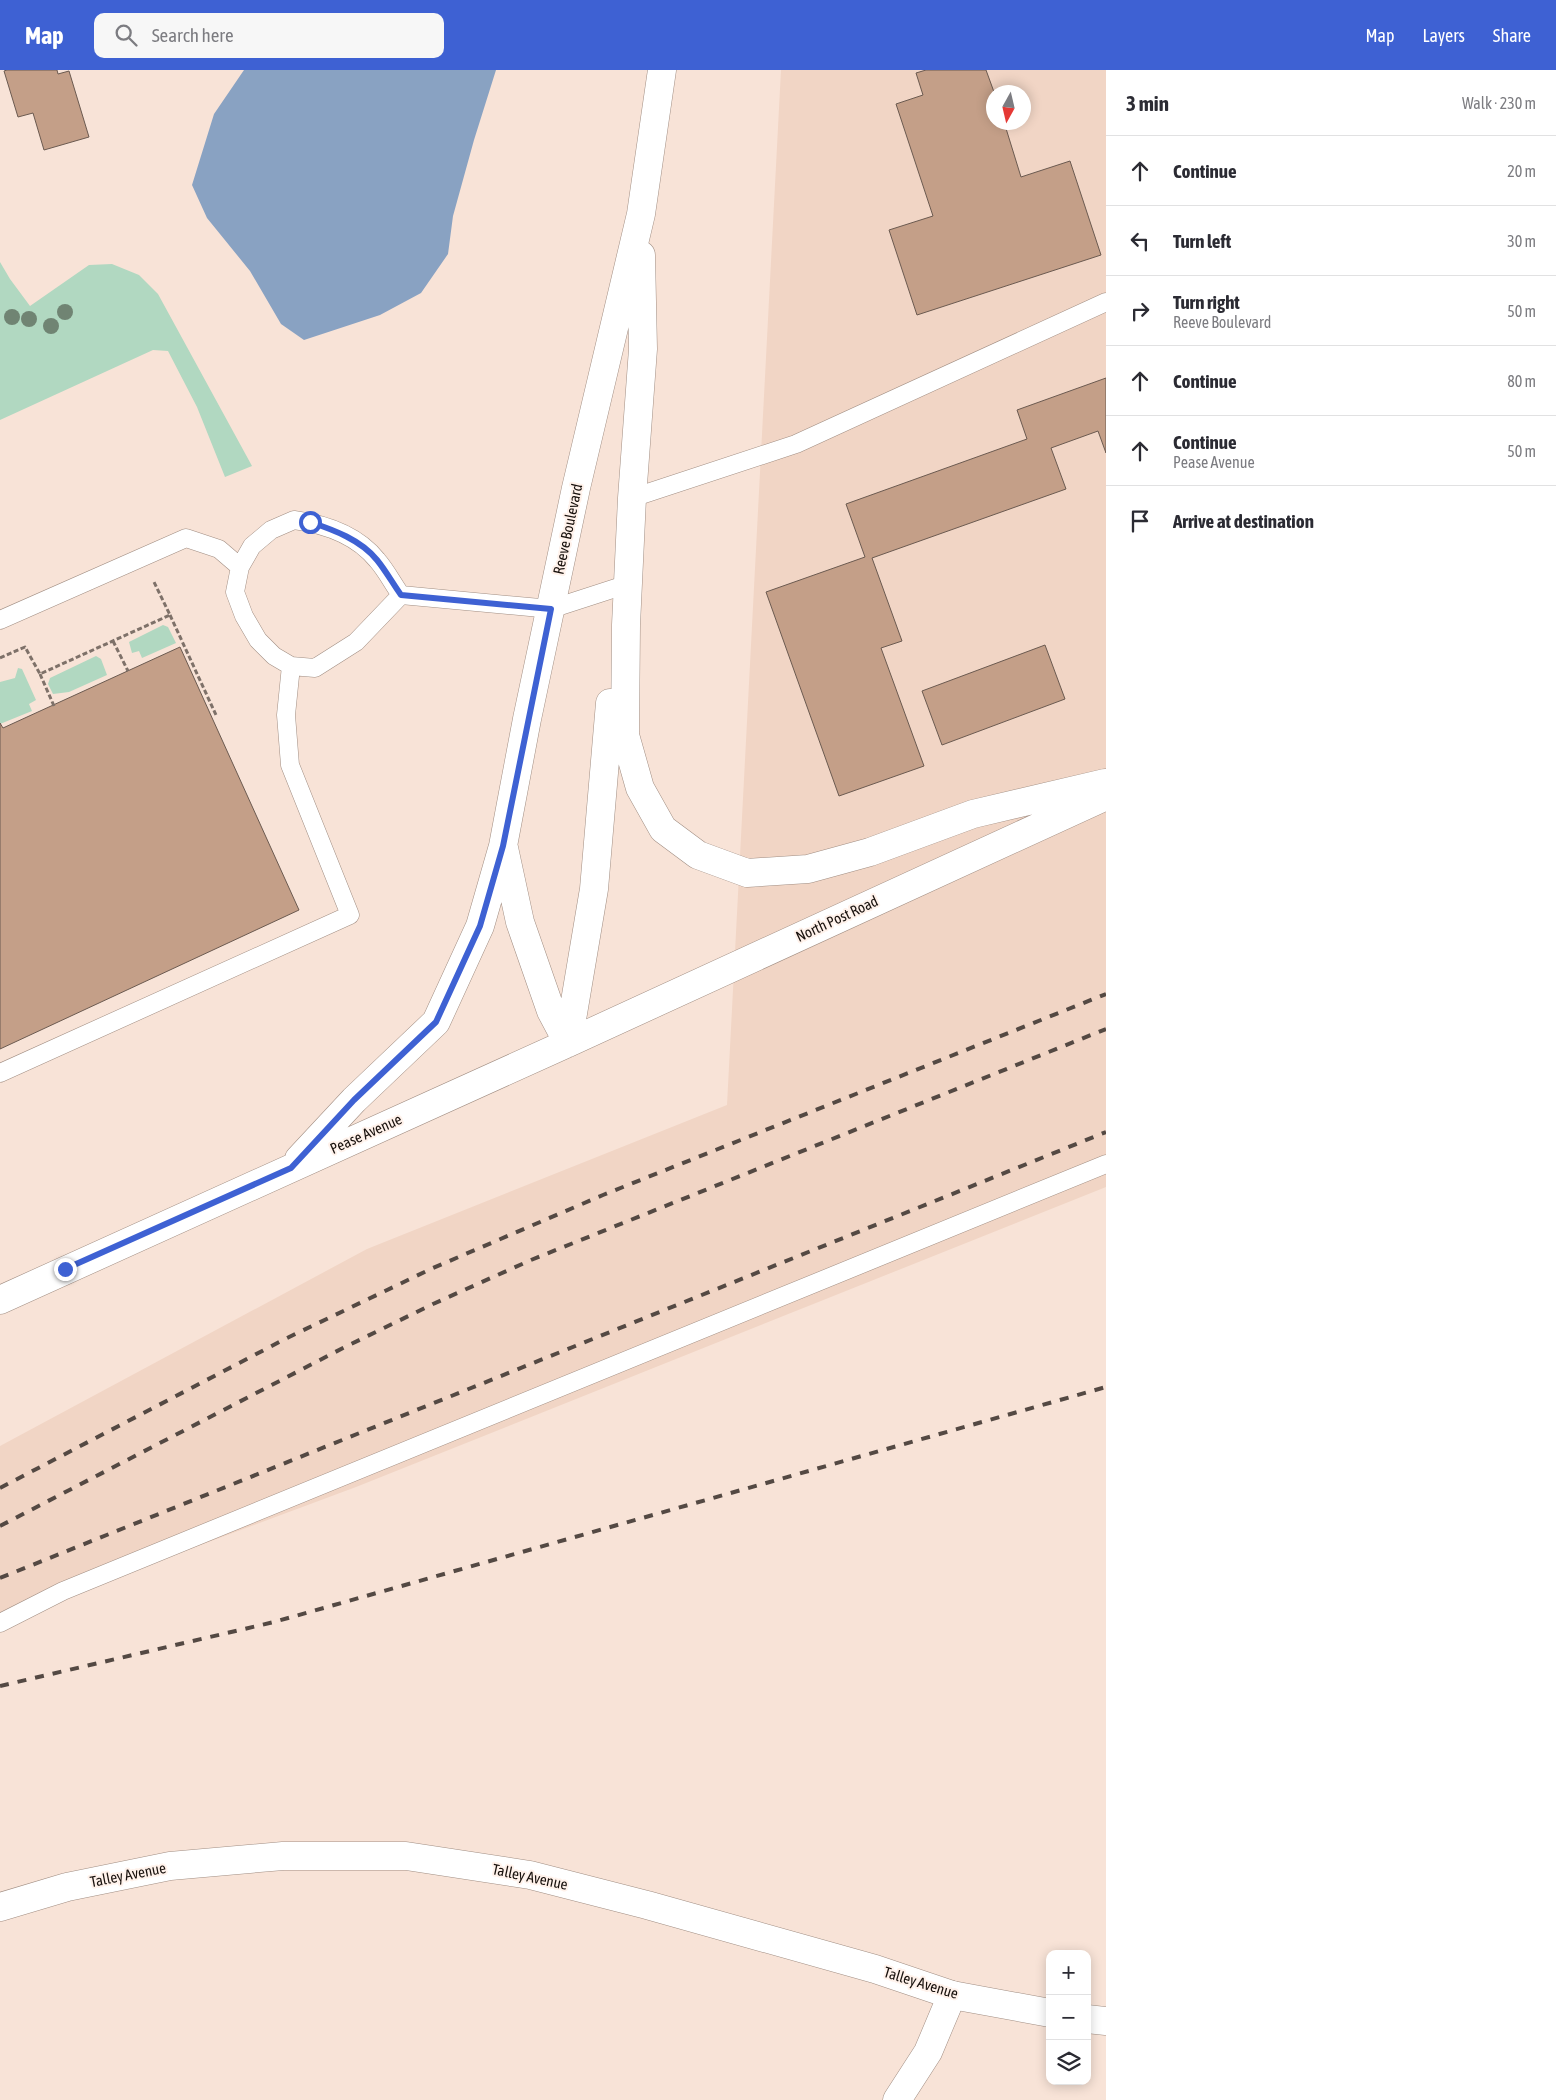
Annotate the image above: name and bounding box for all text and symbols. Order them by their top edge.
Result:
search box [94,13,444,58]
icon: search [112,21,140,49]
text: Map [25,22,64,49]
text: Search here [152,24,234,46]
text: Map [1365,25,1394,46]
text: Layers [1422,25,1465,46]
text: Share [1493,25,1531,46]
north arrow [986,85,1031,130]
text: 3 min [1126,91,1169,115]
text: Walk · 230 m [1462,94,1536,112]
icon: ahead [1126,157,1154,185]
text: Continue [1173,160,1237,182]
text: 20 m [1507,162,1536,180]
icon: left [1126,227,1154,255]
text: Turn left [1173,230,1231,252]
text: 30 m [1507,232,1536,250]
text: Turn right [1173,291,1240,313]
icon: right [1126,297,1154,325]
text: 50 m [1507,302,1536,320]
text: Reeve Boulevard [1173,313,1271,331]
icon: ahead [1126,367,1154,395]
text: Continue [1173,370,1237,392]
text: 80 m [1507,372,1536,390]
text: Continue [1173,431,1237,453]
icon: ahead [1126,437,1154,465]
text: 50 m [1507,442,1536,460]
text: Pease Avenue [1173,453,1255,471]
street label: Reeve Boulevard [550,482,585,576]
icon: arrive [1126,507,1154,535]
text: Arrive at destination [1173,510,1314,532]
route start [299,511,322,534]
street label: North Post Road [793,892,880,945]
street label: Pease Avenue [327,1110,404,1157]
route end [54,1258,77,1281]
street label: Talley Avenue [89,1859,167,1890]
street label: Talley Avenue [491,1860,570,1893]
map controls [1046,1950,1091,2085]
button: + [1046,1950,1091,1995]
street label: Talley Avenue [882,1963,960,2002]
button: − [1046,1995,1091,2040]
button: layers [1046,2040,1091,2085]

